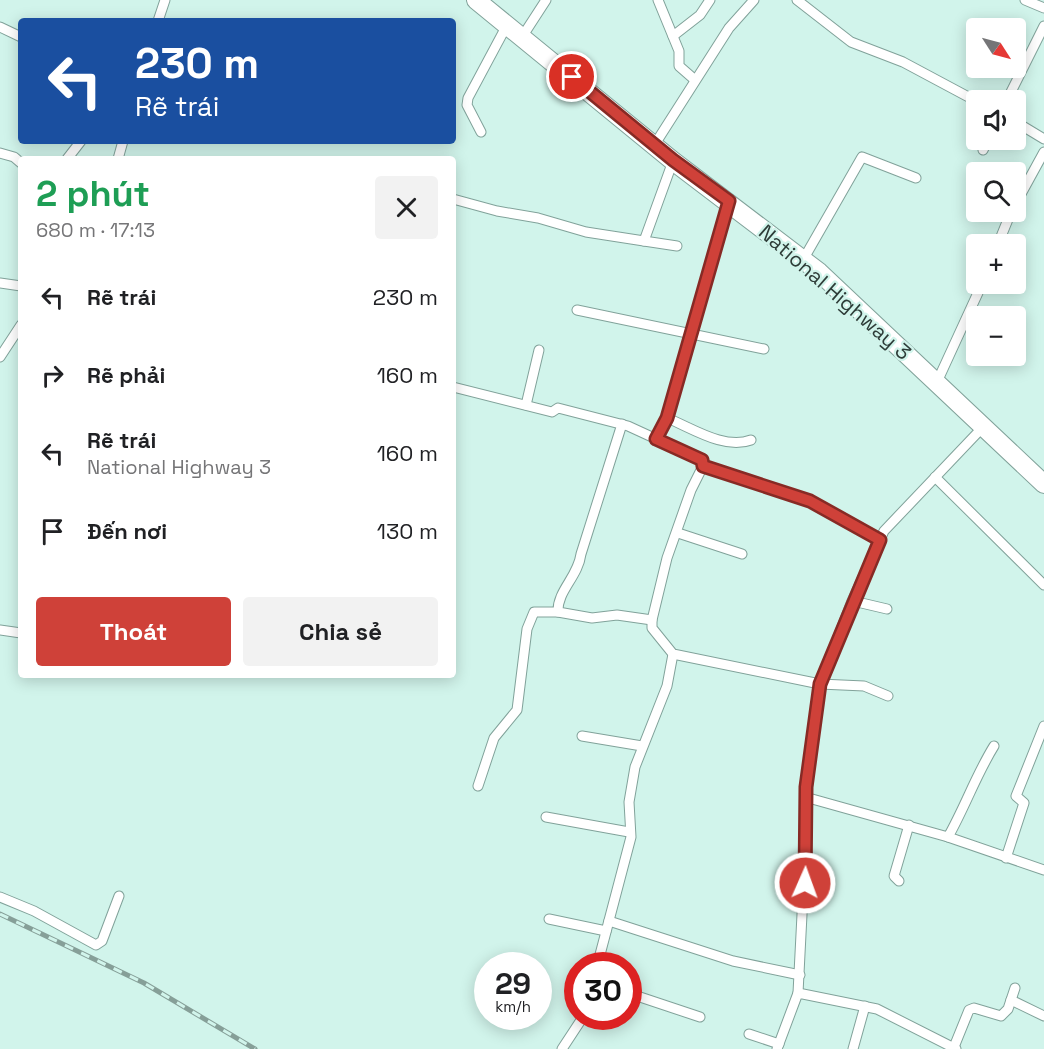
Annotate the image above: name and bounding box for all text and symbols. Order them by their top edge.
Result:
north arrow [966,18,1026,78]
map controls [966,18,1026,366]
text: 230 m [135,37,259,90]
icon: left [36,42,114,120]
pin [546,51,597,102]
icon: arrive [555,60,588,93]
text: Rẽ trái [135,89,219,124]
button: sound [966,90,1026,150]
button: search [966,162,1026,222]
text: 2 phút [36,171,150,217]
button: close [375,176,438,239]
text: 680 m · 17:13 [36,217,155,243]
street label: National Highway 3 [753,218,917,366]
button: + [966,234,1026,294]
icon: left [36,281,69,314]
text: Rẽ trái [87,283,156,311]
text: 230 m [373,283,438,311]
button: − [966,306,1026,366]
icon: right [36,359,69,392]
text: Rẽ phải [87,361,165,389]
text: 160 m [377,361,438,389]
text: Rẽ trái [87,426,156,454]
icon: left [36,437,69,470]
text: 160 m [377,439,438,467]
text: National Highway 3 [87,454,271,480]
icon: arrive [36,515,69,548]
text: Đến nơi [87,517,167,545]
text: 130 m [377,517,438,545]
button: Thoát [36,597,231,666]
button: Chia sẻ [243,597,438,666]
position arrow [773,851,837,915]
speed limit sign: 30 [564,952,642,1030]
text: 29 [495,964,531,1003]
text: km/h [495,997,531,1016]

